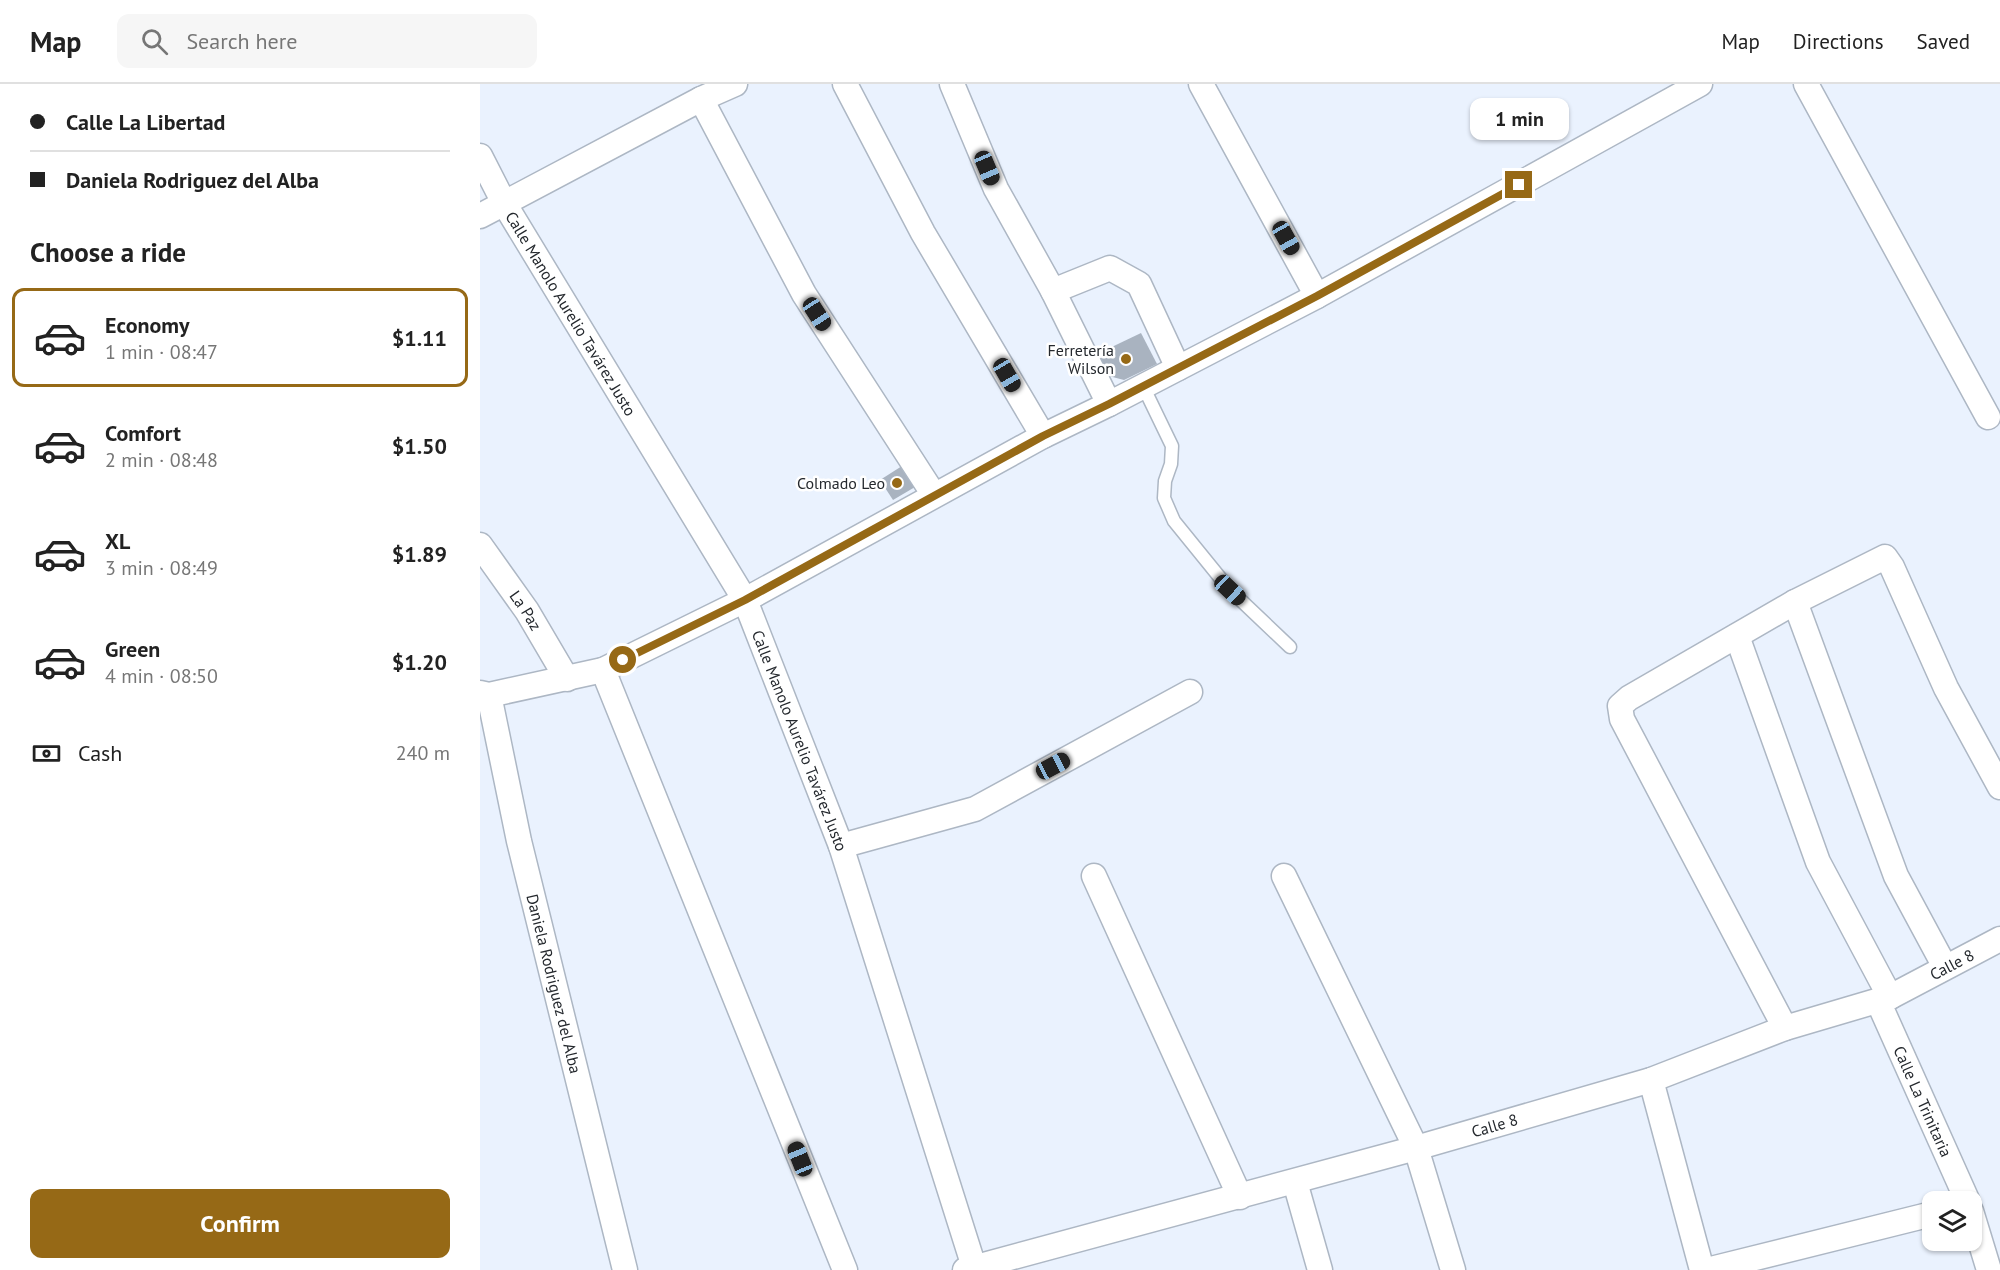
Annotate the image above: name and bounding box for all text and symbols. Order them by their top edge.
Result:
search box [117,14,537,68]
text: Map [30,23,81,60]
icon: search [138,25,171,58]
text: Search here [186,27,297,55]
text: Map [1721,28,1760,55]
text: Directions [1793,28,1884,55]
text: Saved [1917,28,1970,55]
callout: 1 min [1470,98,1568,140]
text: 1 min [1495,106,1544,132]
text: Calle La Libertad [66,108,225,136]
car [972,148,1002,188]
text: Daniela Rodriguez del Alba [66,166,319,194]
route end [1505,171,1532,198]
street label: Calle Manolo Aurelio Tavárez Justo [501,208,641,419]
car [1269,218,1303,258]
text: Choose a ride [30,235,186,269]
car [800,294,834,334]
icon: car [33,311,87,365]
text: Economy [105,311,189,339]
text: $1.11 [392,324,447,352]
text: 1 min · 08:47 [105,339,218,365]
place label: Ferretería Wilson [1048,340,1114,378]
marker: Ferretería Wilson [1119,352,1133,366]
car [990,355,1024,395]
icon: car [33,419,87,473]
text: Comfort [105,419,181,447]
text: $1.50 [392,432,447,460]
text: 2 min · 08:48 [105,447,218,473]
place label: Colmado Leo [797,473,885,493]
marker: Colmado Leo [890,476,904,490]
icon: car [33,527,87,581]
text: XL [105,527,130,555]
text: $1.89 [392,540,447,568]
text: 3 min · 08:49 [105,555,218,581]
car [1211,571,1249,609]
street label: La Paz [506,587,546,634]
street label: Calle Manolo Aurelio Tavárez Justo [748,627,852,853]
icon: car [33,635,87,689]
text: Green [105,635,160,663]
route start [609,646,636,673]
text: $1.20 [392,648,447,676]
text: 4 min · 08:50 [105,663,218,689]
icon: cash [30,737,63,770]
text: Cash [78,739,122,767]
text: 240 m [396,740,450,766]
car [1033,750,1073,782]
street label: Daniela Rodriguez del Alba [522,892,586,1075]
street label: Calle 8 [1926,944,1977,984]
street label: Calle La Trinitaria [1889,1043,1956,1160]
street label: Calle 8 [1469,1109,1520,1141]
car [785,1139,815,1179]
button: Confirm [30,1189,450,1258]
map controls [1922,1191,1982,1251]
button: layers [1922,1191,1982,1251]

